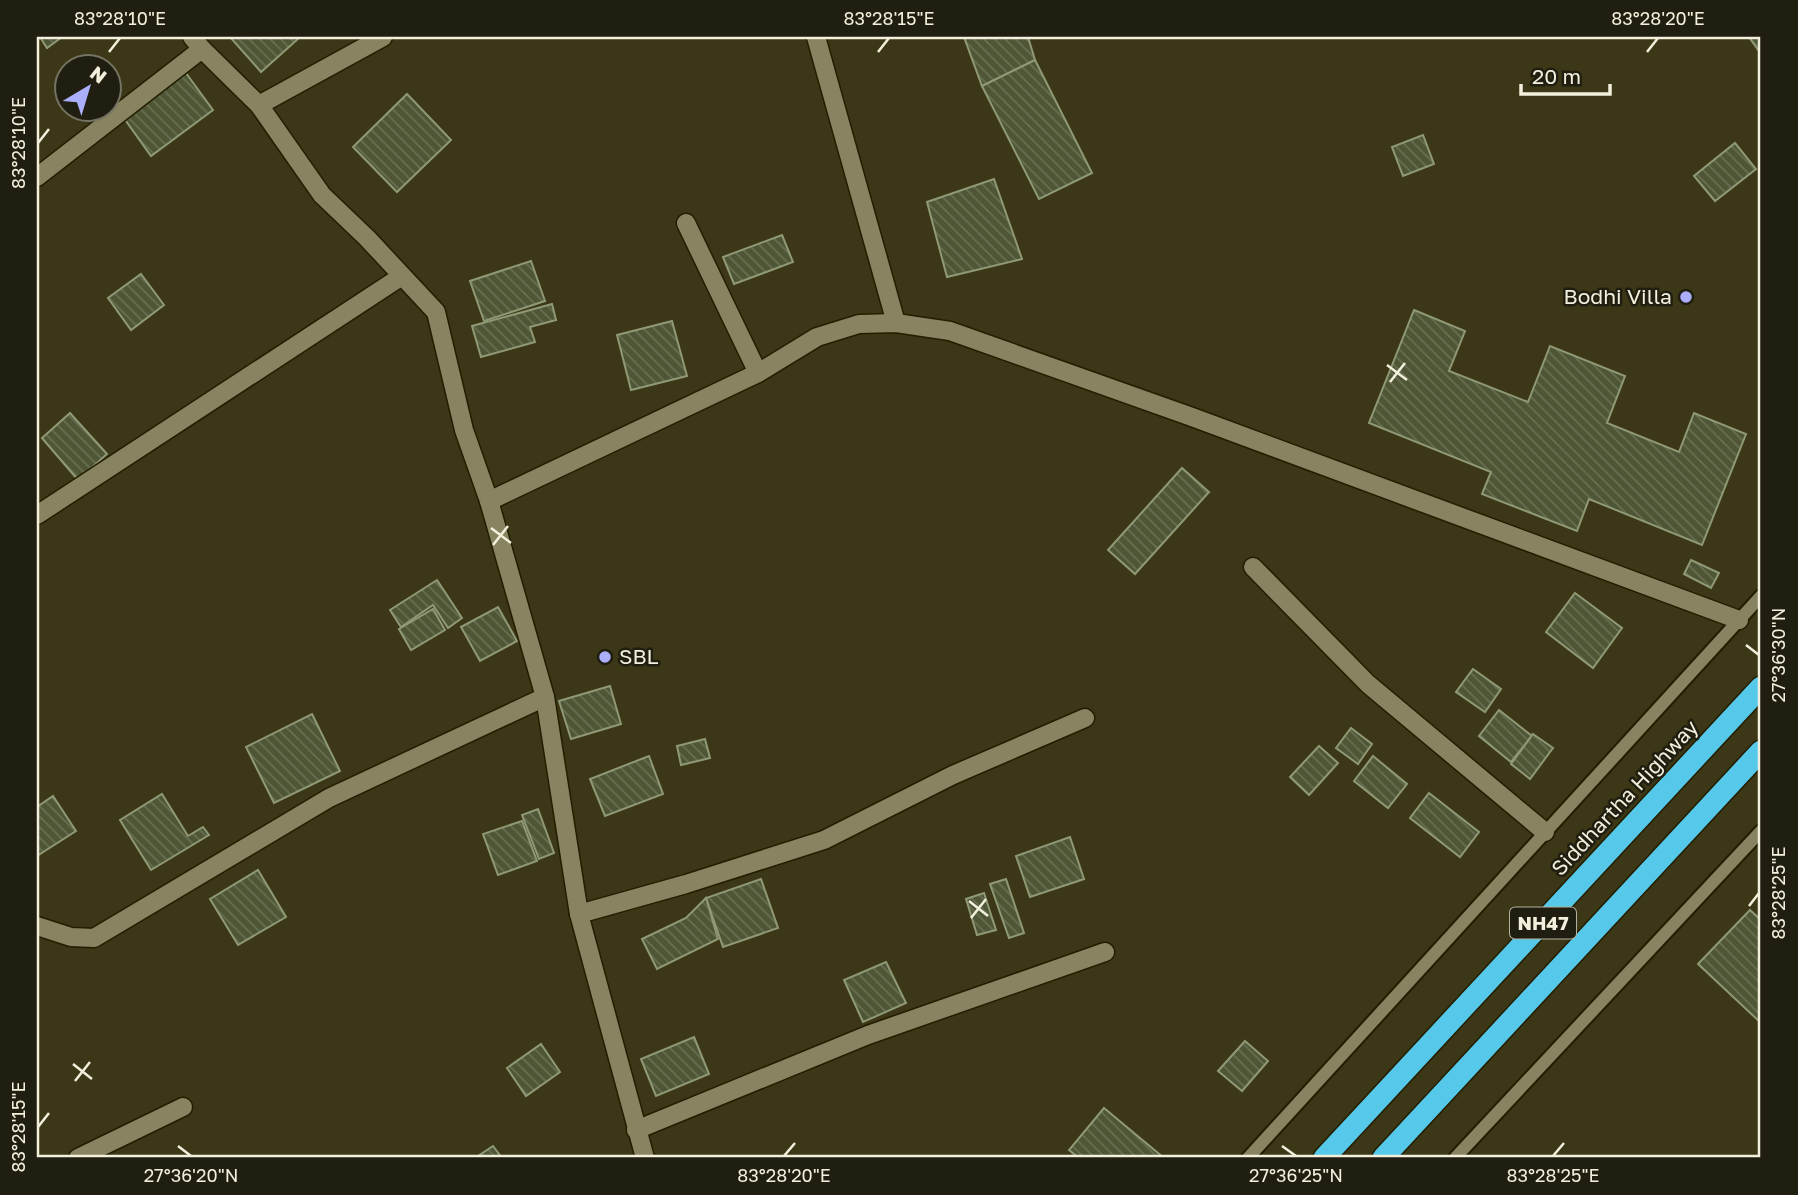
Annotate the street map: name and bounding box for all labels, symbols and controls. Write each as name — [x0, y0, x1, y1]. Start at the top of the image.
text: 83°28'10"E — [74, 7, 166, 29]
text: 83°28'15"E — [843, 7, 935, 29]
text: 83°28'20"E — [1611, 7, 1705, 29]
north arrow — [52, 52, 122, 122]
scale bar — [1521, 52, 1611, 96]
text: N — [86, 61, 112, 88]
text: 20 m — [1532, 63, 1581, 89]
text: 83°28'10"E — [7, 97, 29, 189]
place label: Bodhi Villa — [1564, 283, 1672, 309]
marker: Bodhi Villa — [1678, 289, 1694, 305]
text: 27°36'30"N — [1767, 608, 1789, 702]
place label: SBL — [619, 643, 659, 669]
marker: SBL — [597, 649, 613, 665]
street label: Siddhartha Highway — [1545, 714, 1703, 881]
text: 83°28'25"E — [1767, 847, 1789, 939]
road number: NH47 — [1510, 908, 1576, 939]
text: 83°28'15"E — [7, 1081, 29, 1173]
text: 27°36'20"N — [144, 1164, 238, 1186]
text: 83°28'20"E — [737, 1164, 831, 1186]
text: 27°36'25"N — [1249, 1164, 1343, 1186]
text: 83°28'25"E — [1507, 1164, 1599, 1186]

